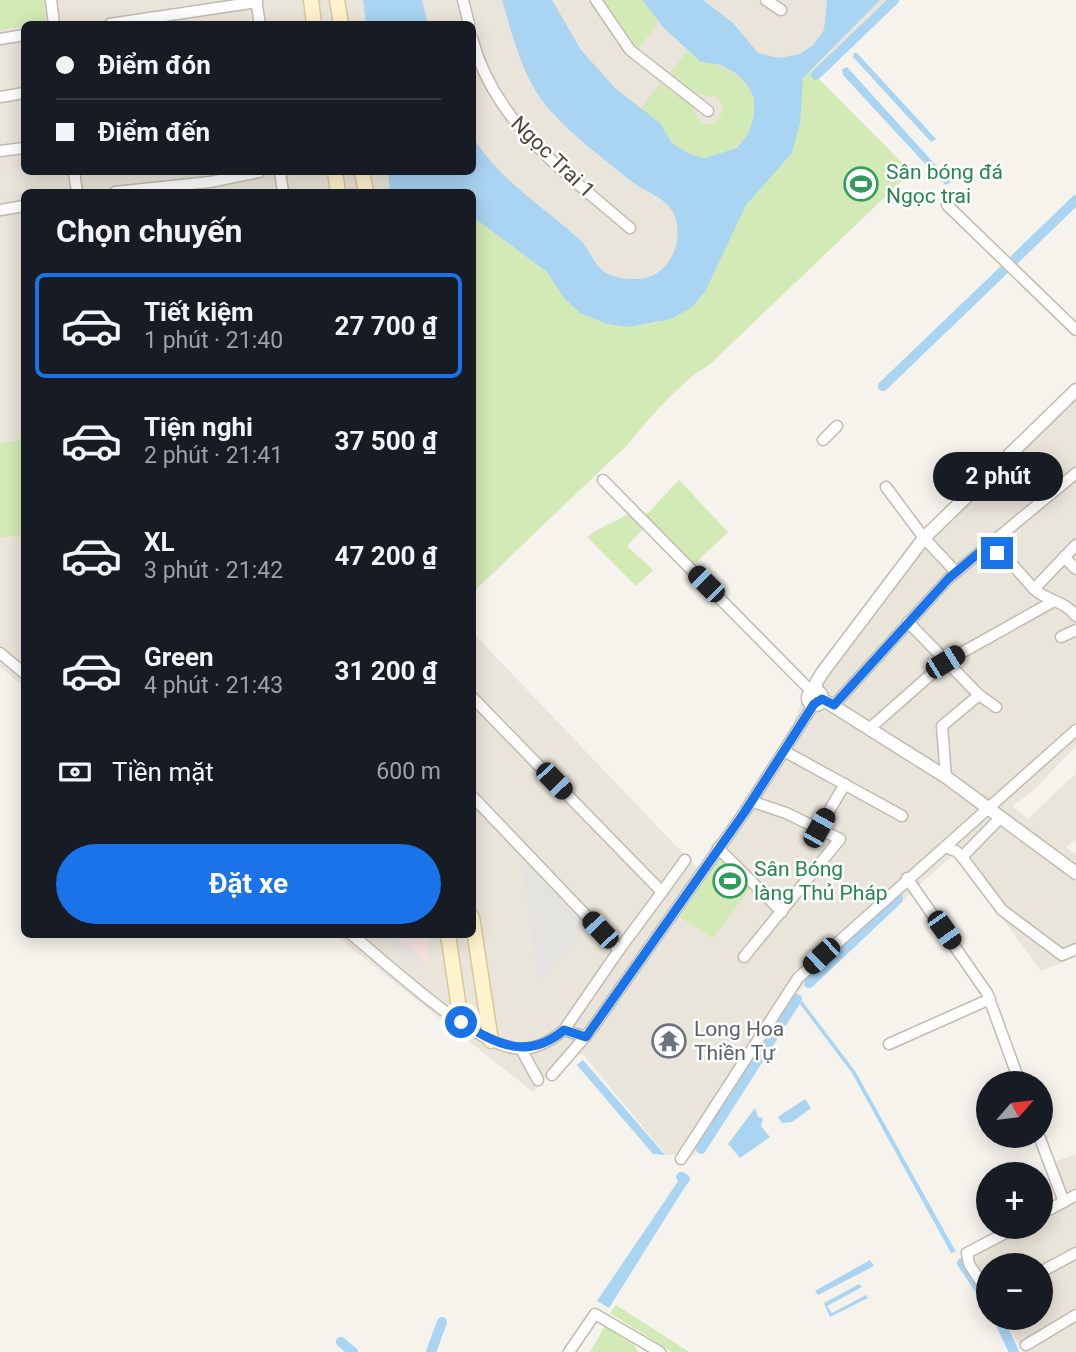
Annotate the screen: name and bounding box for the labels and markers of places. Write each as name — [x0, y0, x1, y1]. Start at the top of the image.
place label: Sân bóng đá Ngọc trai — [886, 160, 1003, 208]
sports icon: Sân bóng đá Ngọc trai — [842, 165, 880, 203]
place label: Sân Bóng làng Thủ Pháp — [754, 857, 888, 905]
sports icon: Sân Bóng làng Thủ Pháp — [711, 862, 749, 900]
place label: Long Hoa Thiền Tự — [694, 1017, 784, 1065]
temple icon: Long Hoa Thiền Tự — [650, 1022, 688, 1060]

